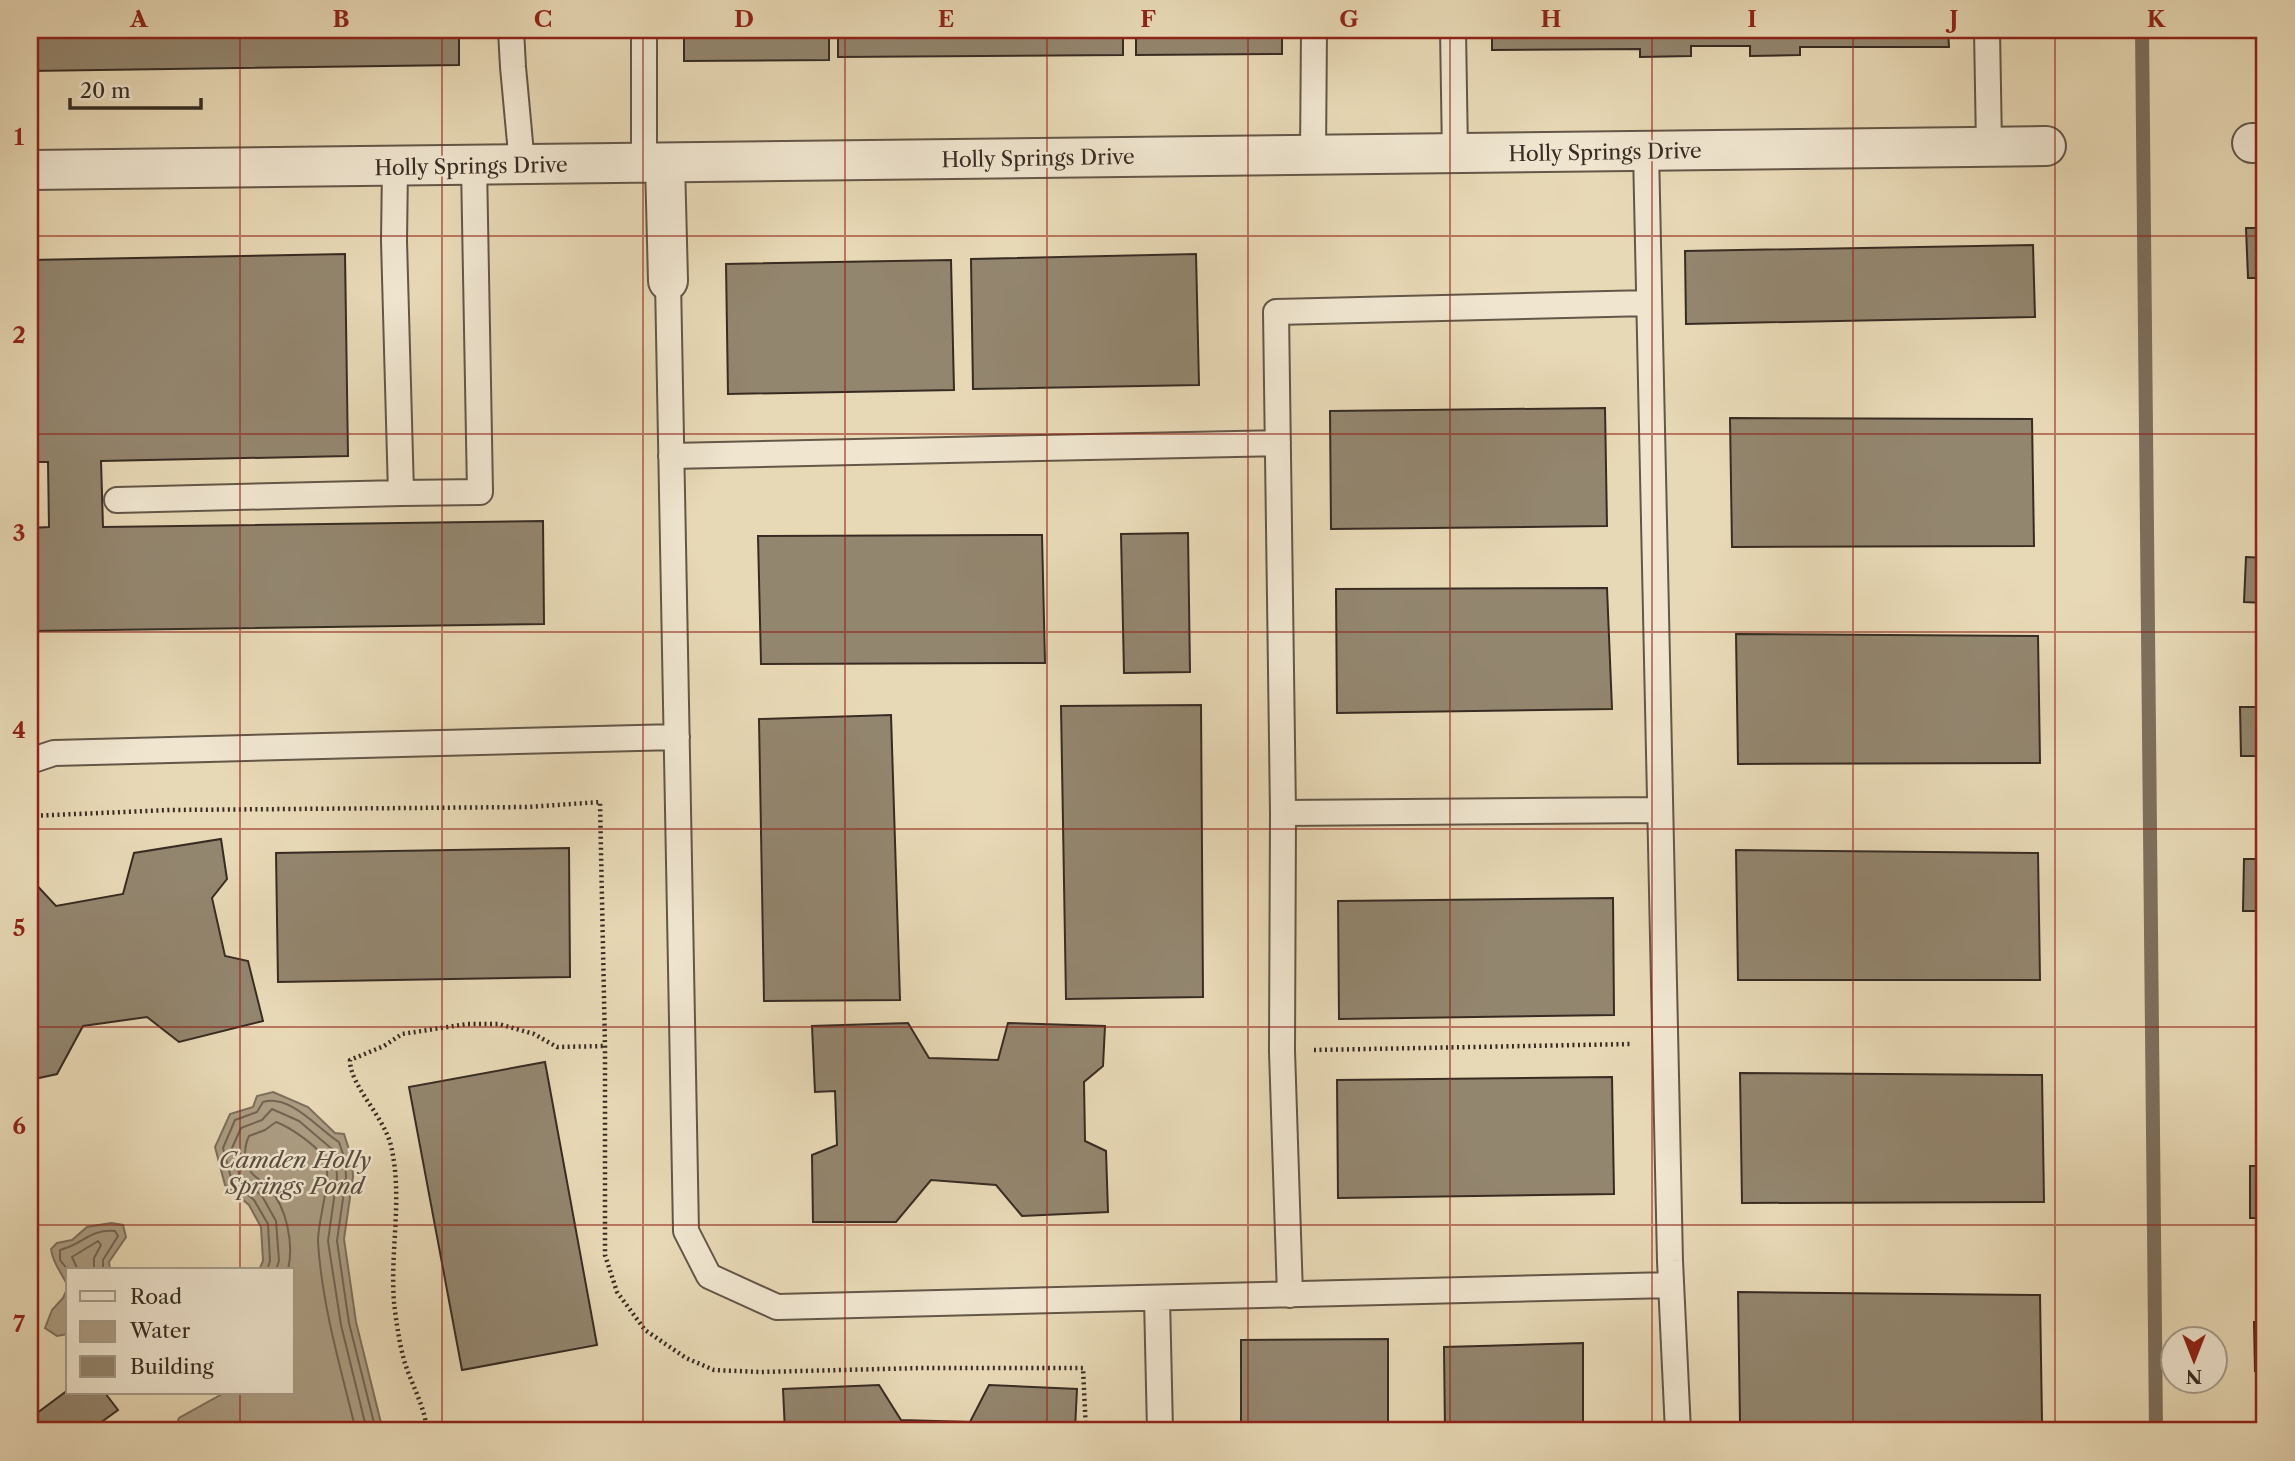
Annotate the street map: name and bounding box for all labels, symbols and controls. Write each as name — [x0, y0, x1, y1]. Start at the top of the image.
text: A — [129, 5, 149, 33]
text: B — [332, 5, 350, 33]
text: C — [534, 5, 552, 33]
text: D — [734, 5, 754, 33]
text: E — [938, 5, 954, 33]
text: F — [1140, 5, 1156, 33]
text: G — [1339, 5, 1359, 33]
text: H — [1541, 5, 1562, 33]
text: I — [1747, 5, 1757, 33]
text: J — [1945, 5, 1959, 33]
text: K — [2147, 5, 2166, 33]
scale bar — [70, 66, 201, 110]
text: 20 m — [80, 78, 131, 103]
text: 1 — [14, 123, 25, 151]
street label: Holly Springs Drive — [1508, 138, 1702, 166]
street label: Holly Springs Drive — [941, 144, 1135, 172]
street label: Holly Springs Drive — [374, 152, 568, 180]
text: 2 — [12, 321, 26, 349]
text: 3 — [13, 519, 26, 547]
text: 4 — [12, 716, 26, 744]
text: 5 — [13, 914, 25, 942]
text: 6 — [12, 1112, 26, 1140]
water label: Camden Holly Springs Pond — [219, 1146, 372, 1200]
legend — [66, 1268, 294, 1394]
text: Road — [130, 1284, 182, 1309]
text: 7 — [13, 1310, 25, 1338]
text: Water — [129, 1318, 190, 1343]
north arrow — [2158, 1324, 2228, 1394]
text: Building — [130, 1354, 215, 1379]
text: N — [2186, 1365, 2202, 1388]

